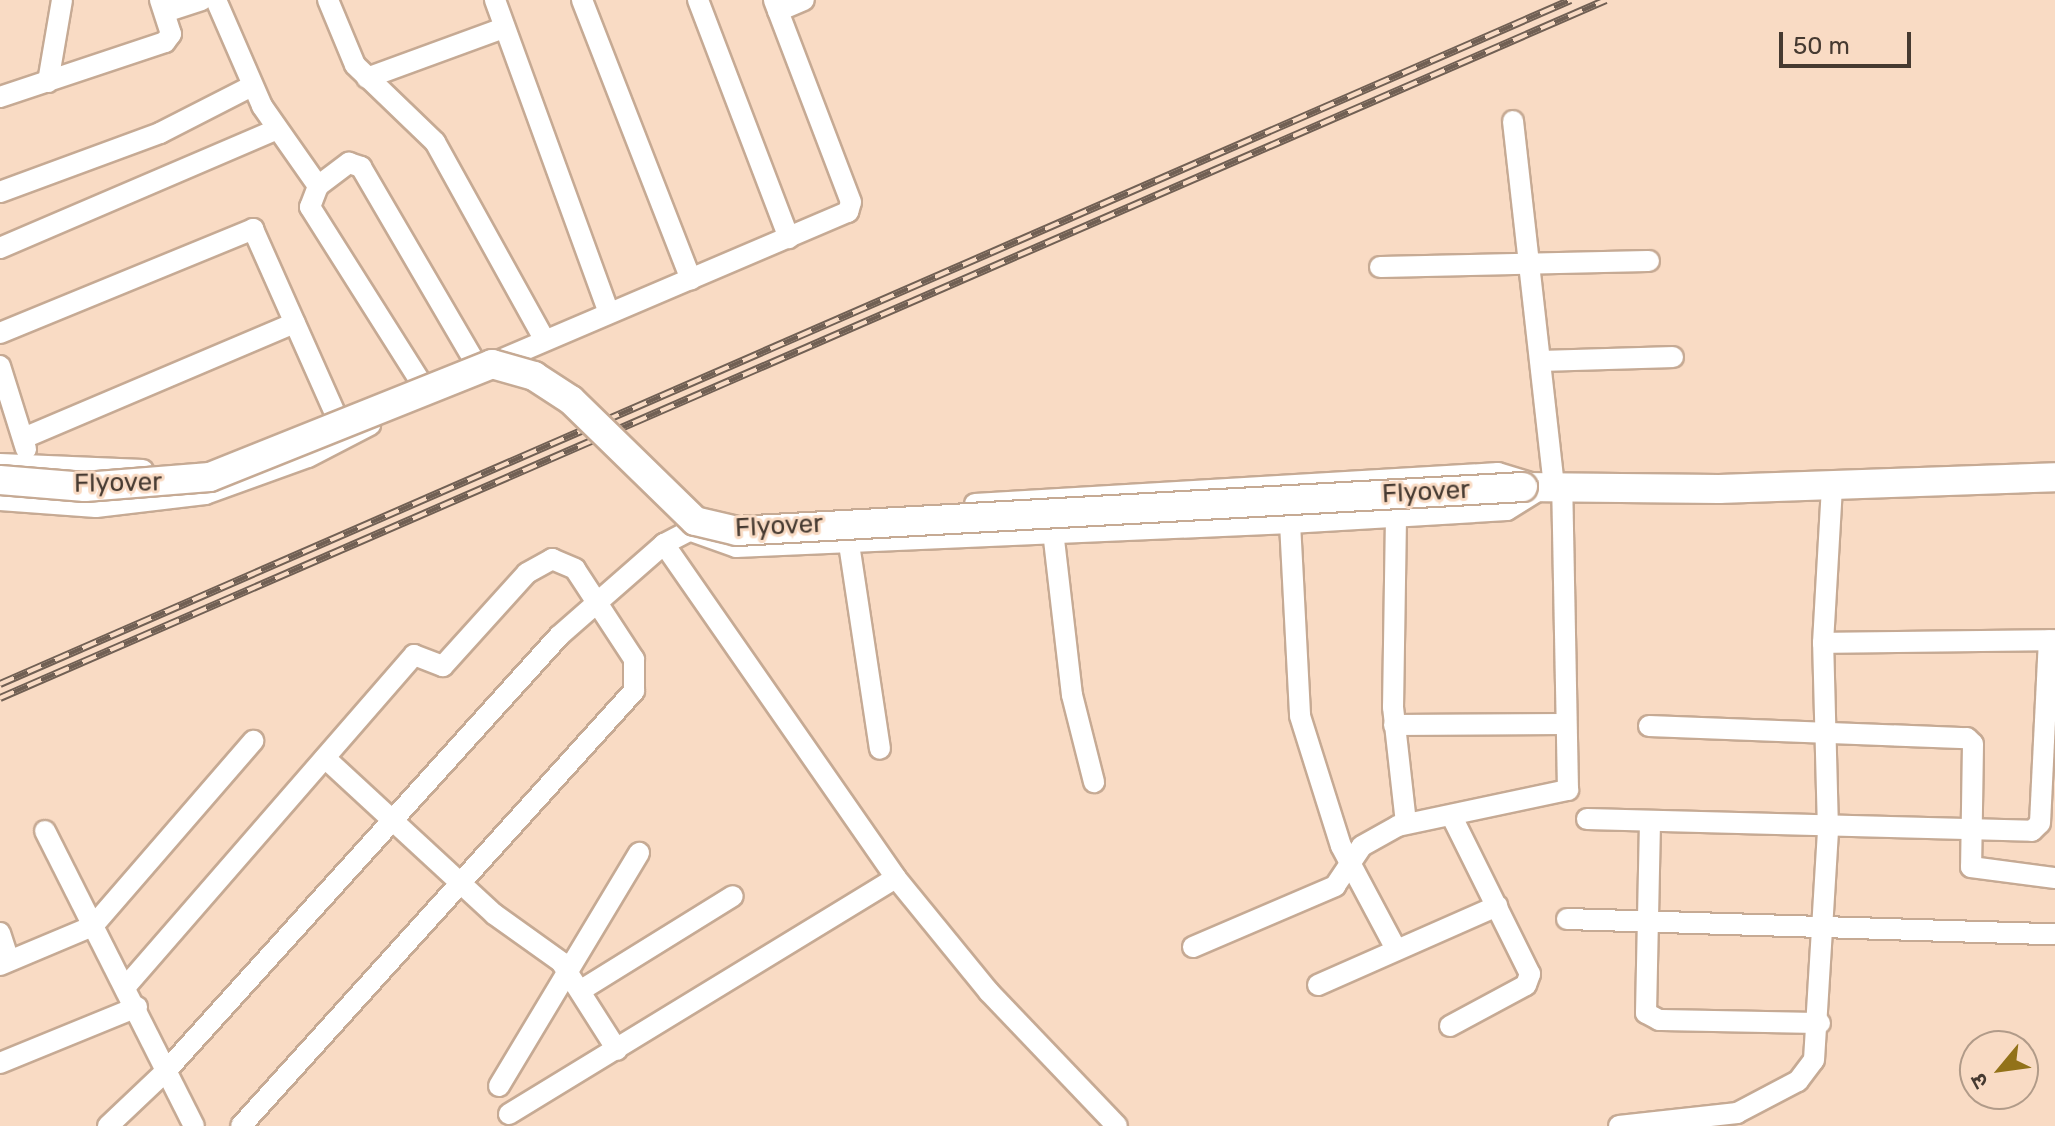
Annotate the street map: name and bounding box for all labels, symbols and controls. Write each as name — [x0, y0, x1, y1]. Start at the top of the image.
scale bar — [1783, 16, 1915, 66]
text: 50 m — [1793, 32, 1850, 60]
street label: Flyover — [74, 467, 162, 499]
street label: Flyover — [1381, 474, 1471, 510]
street label: Flyover — [734, 508, 824, 544]
north arrow — [1959, 1030, 2039, 1110]
text: उ — [1964, 1069, 1994, 1093]

